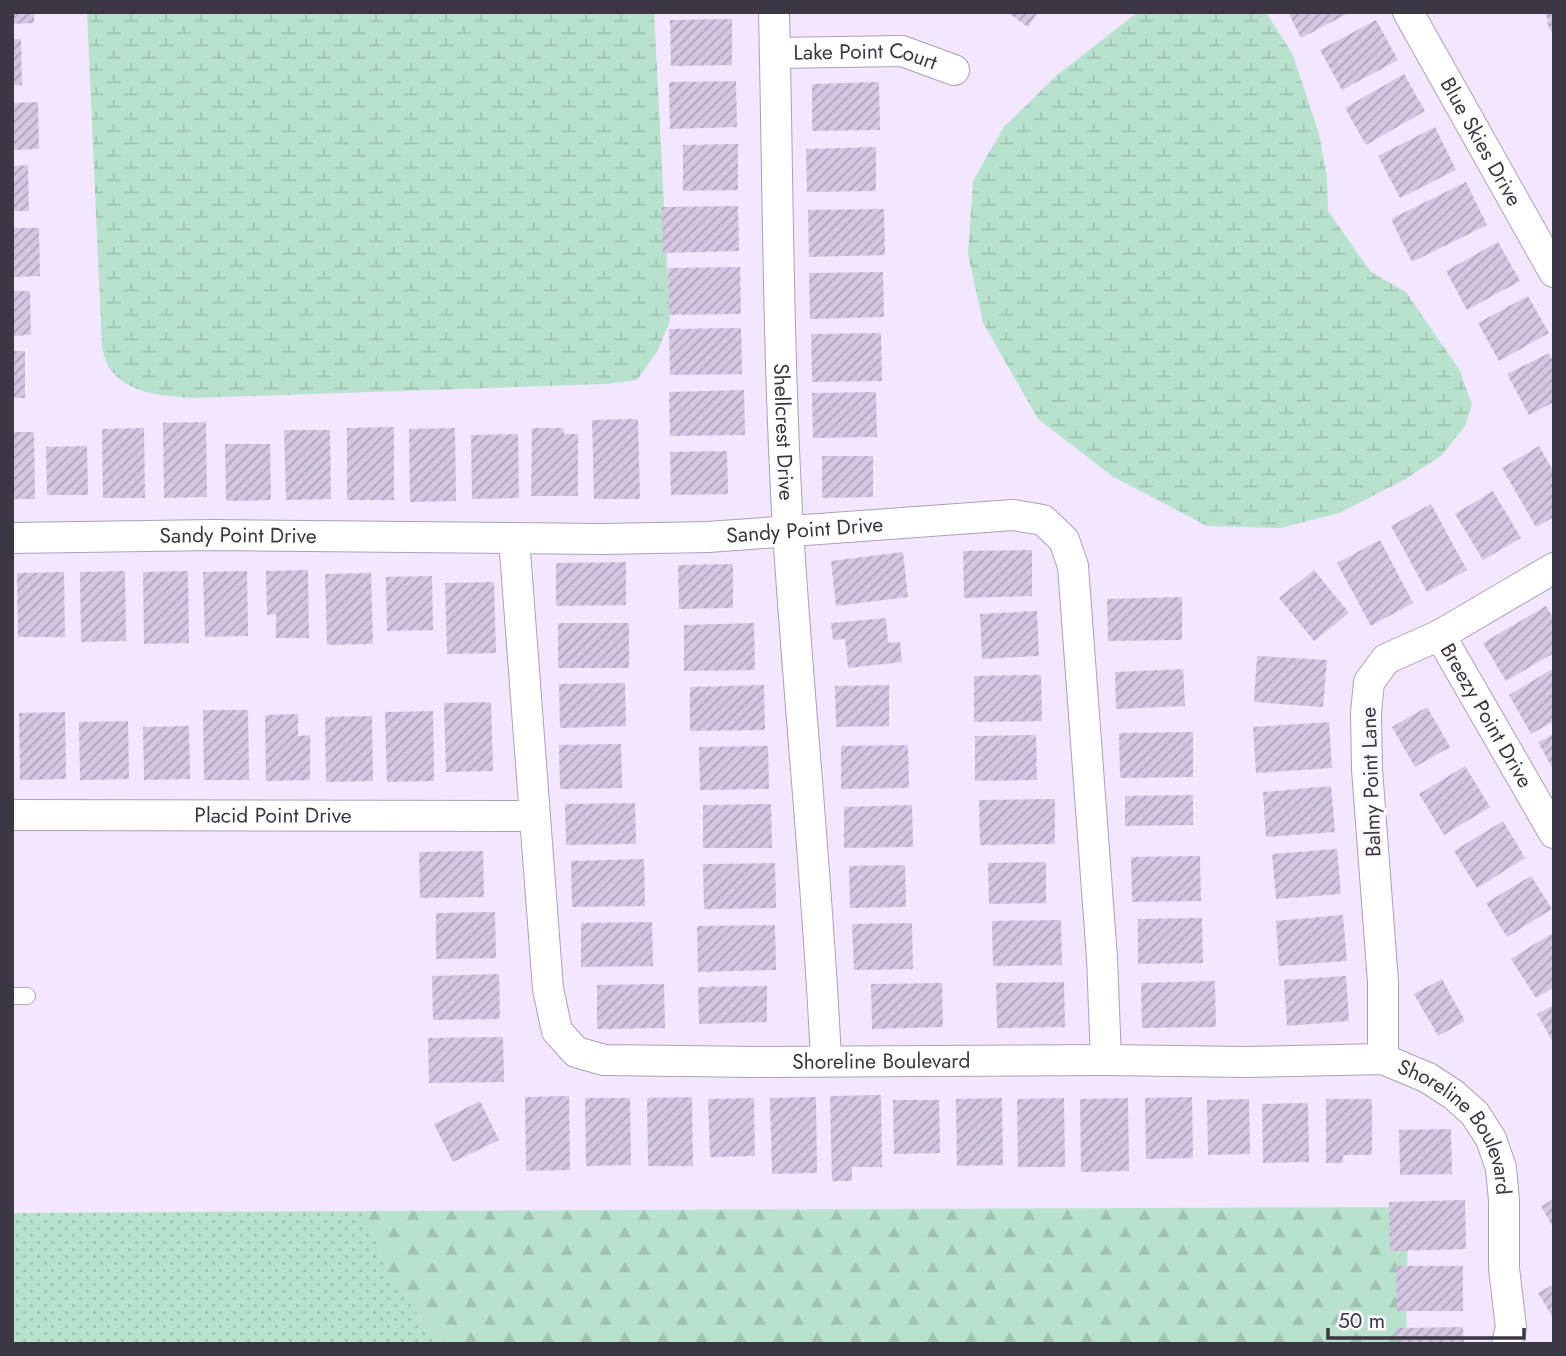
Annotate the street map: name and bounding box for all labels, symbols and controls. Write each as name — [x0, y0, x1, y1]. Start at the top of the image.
street label: Lake Point Court — [793, 36, 941, 78]
street label: Blue Skies Drive — [1433, 72, 1529, 212]
street label: Shellcrest Drive — [766, 363, 801, 501]
street label: Sandy Point Drive — [725, 509, 884, 551]
street label: Sandy Point Drive — [159, 520, 317, 551]
street label: Breezy Point Drive — [1433, 638, 1540, 794]
street label: Balmy Point Lane — [1353, 706, 1389, 857]
street label: Placid Point Drive — [194, 800, 352, 831]
street label: Shoreline Boulevard — [792, 1046, 971, 1077]
street label: Shoreline Boulevard — [1393, 1052, 1518, 1196]
scale bar — [1328, 1296, 1524, 1340]
text: 50 m — [1338, 1306, 1385, 1336]

